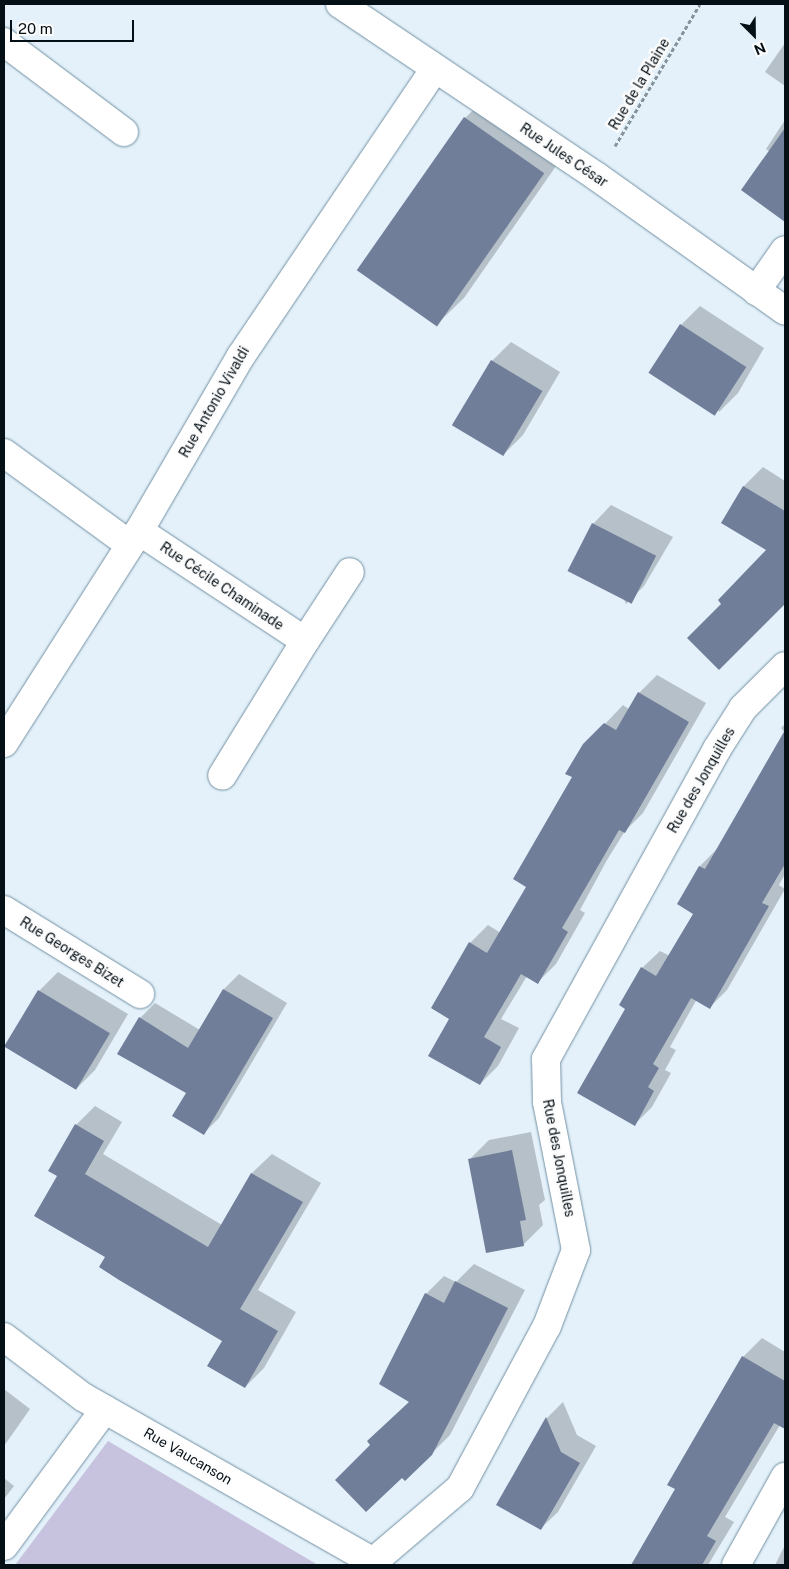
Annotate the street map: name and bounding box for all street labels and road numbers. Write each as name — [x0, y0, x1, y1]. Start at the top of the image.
street label: Rue de la Plaine — [605, 35, 673, 133]
street label: Rue Jules César — [517, 119, 611, 191]
street label: Rue Antonio Vivaldi — [175, 343, 253, 461]
street label: Rue Cécile Chaminade — [157, 538, 287, 634]
street label: Rue des Jonquilles — [664, 724, 738, 836]
street label: Rue Georges Bizet — [17, 913, 127, 991]
street label: Rue des Jonquilles — [539, 1098, 579, 1218]
street label: Rue Vaucanson — [141, 1424, 235, 1488]

